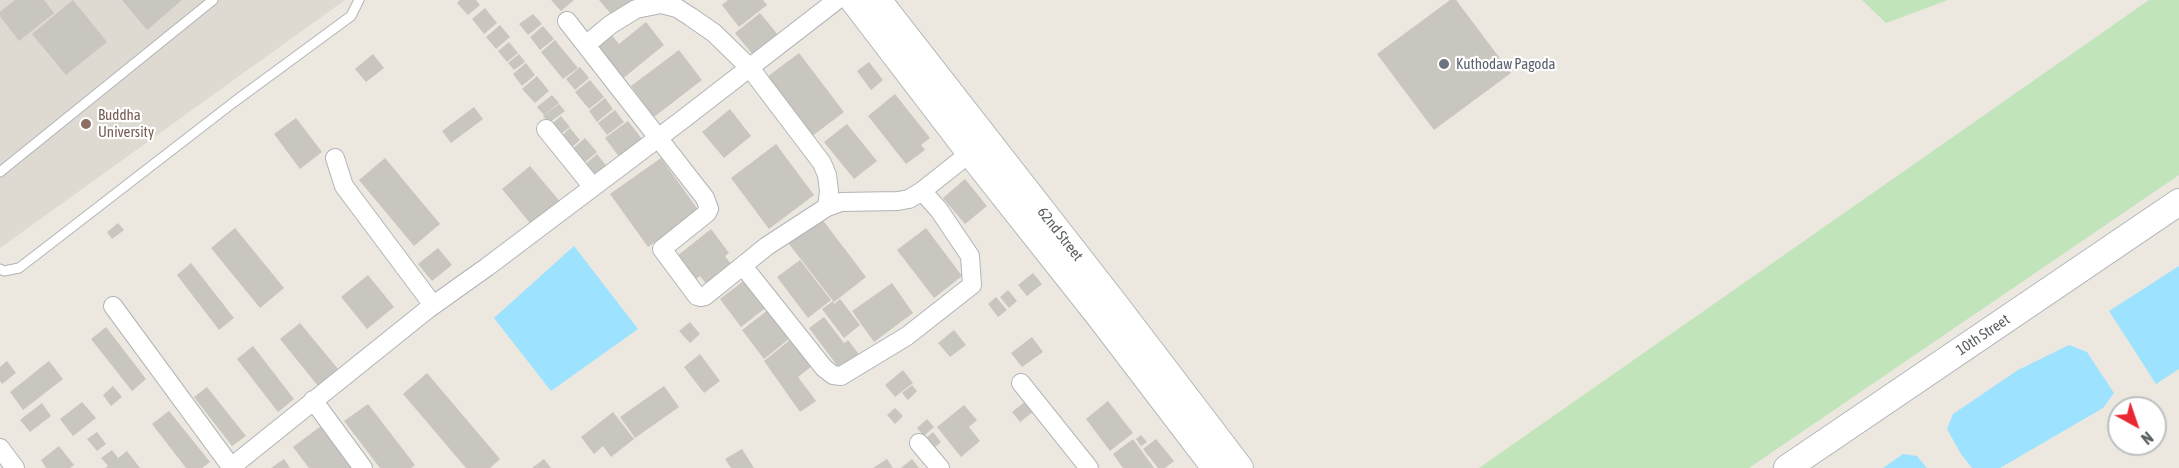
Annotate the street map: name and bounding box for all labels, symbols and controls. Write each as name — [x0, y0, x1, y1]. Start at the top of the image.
place label: Kuthodaw Pagoda — [1456, 55, 1555, 73]
marker: Kuthodaw Pagoda — [1437, 57, 1451, 71]
place label: Buddha University — [98, 106, 154, 141]
marker: Buddha University — [79, 117, 93, 131]
street label: 62nd Street — [1033, 203, 1087, 265]
street label: 10th Street — [1953, 311, 2013, 359]
north arrow — [2107, 396, 2167, 456]
text: N — [2138, 428, 2157, 448]

